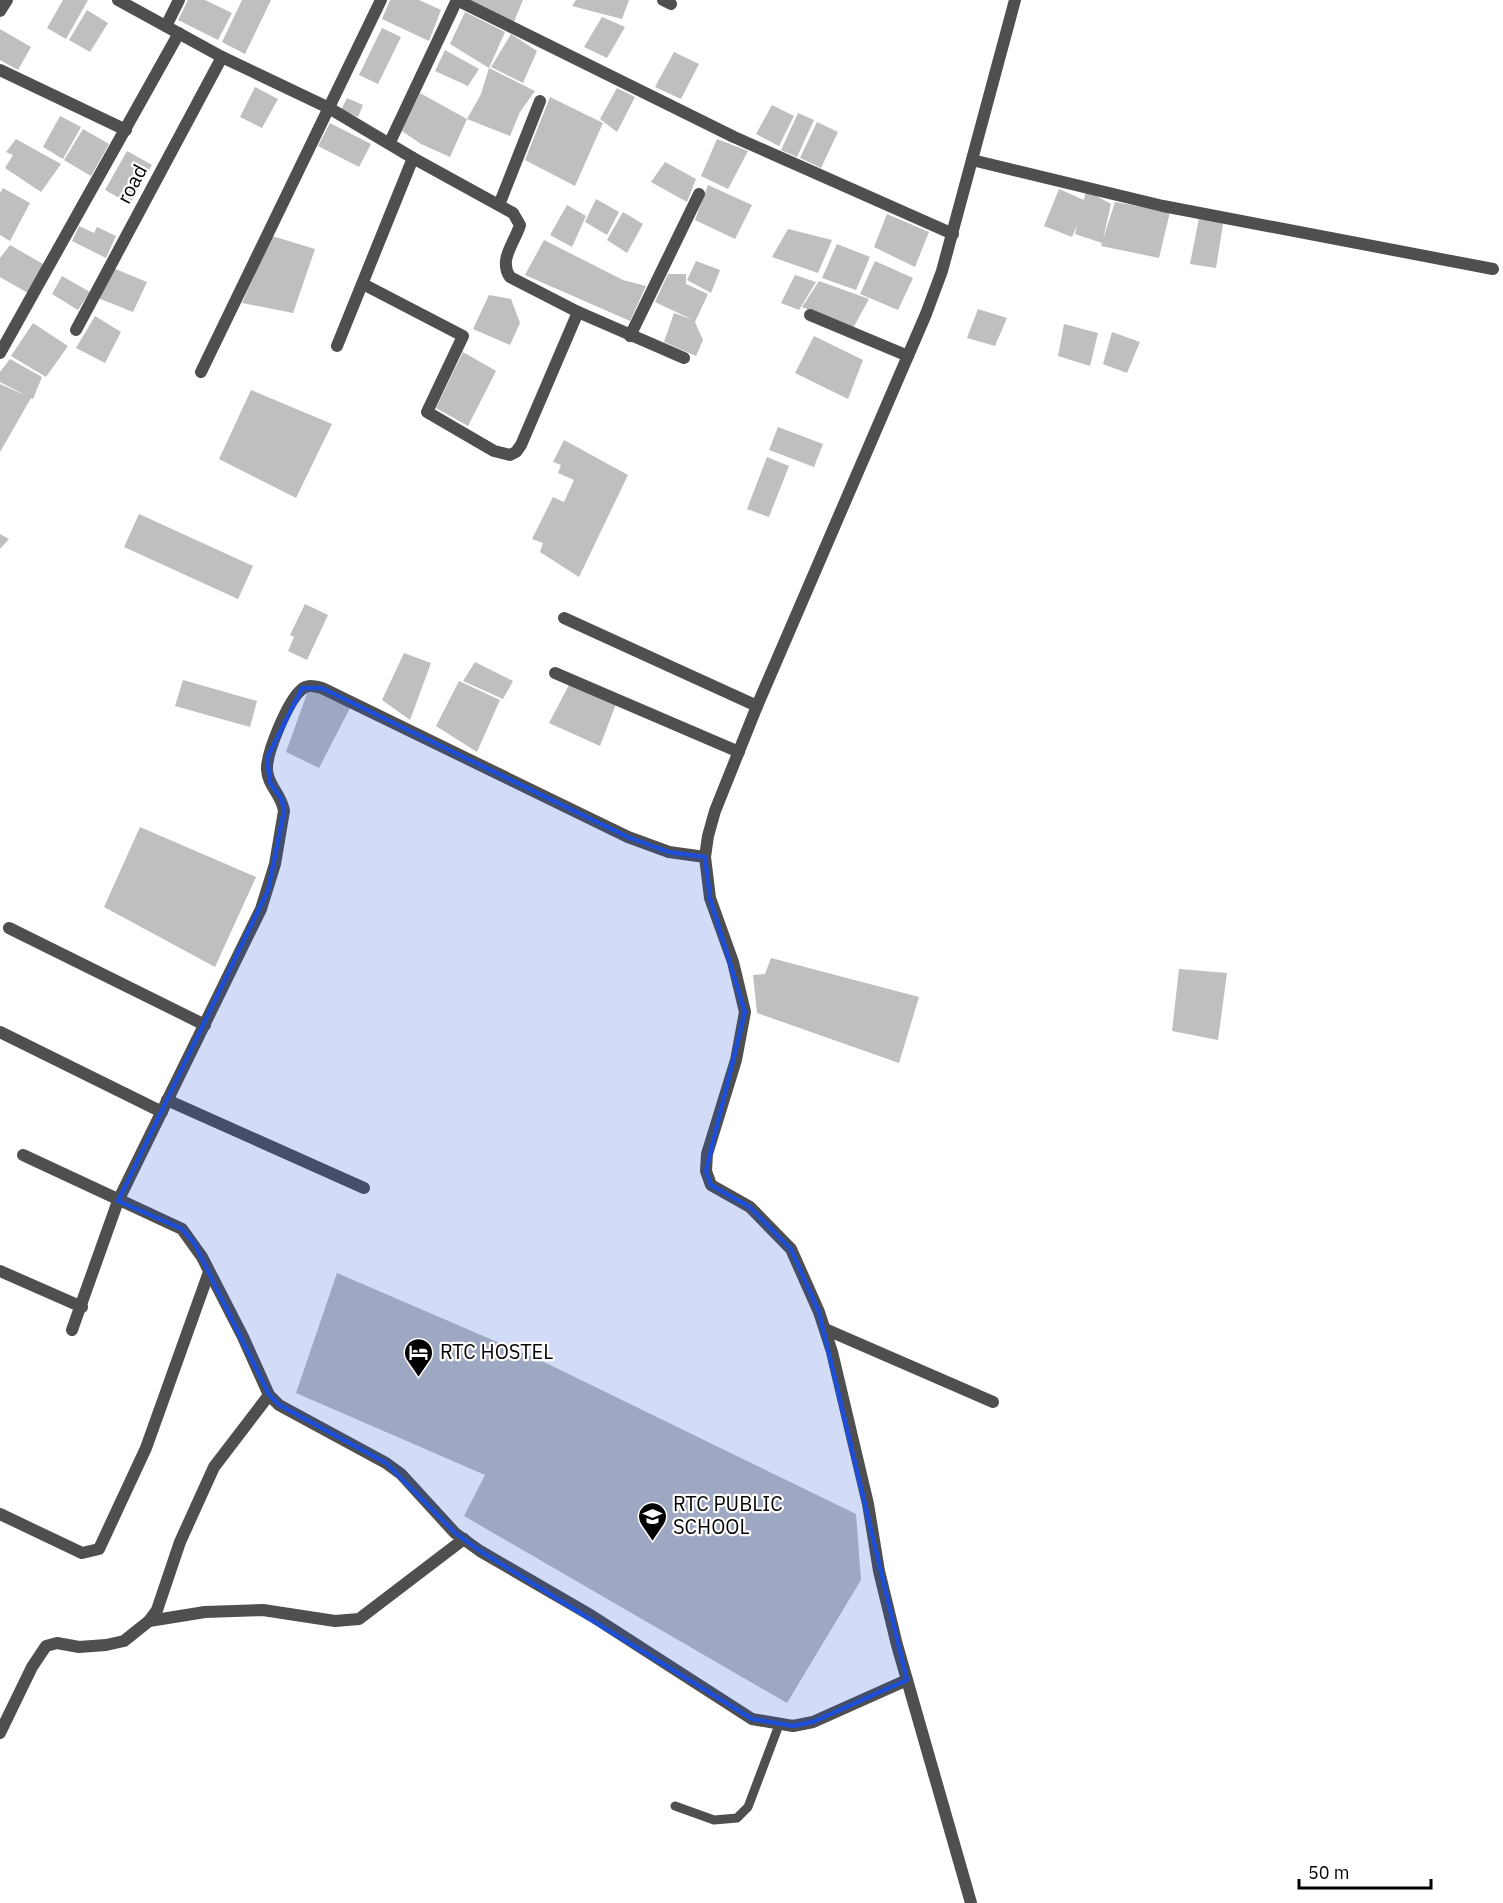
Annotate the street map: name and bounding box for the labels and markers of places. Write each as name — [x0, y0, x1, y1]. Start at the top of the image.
hotel icon: RTC HOSTEL — [403, 1336, 435, 1378]
place label: RTC HOSTEL — [440, 1338, 553, 1365]
place label: RTC PUBLIC SCHOOL — [673, 1490, 783, 1540]
school or university icon: RTC PUBLIC SCHOOL — [636, 1500, 668, 1542]

